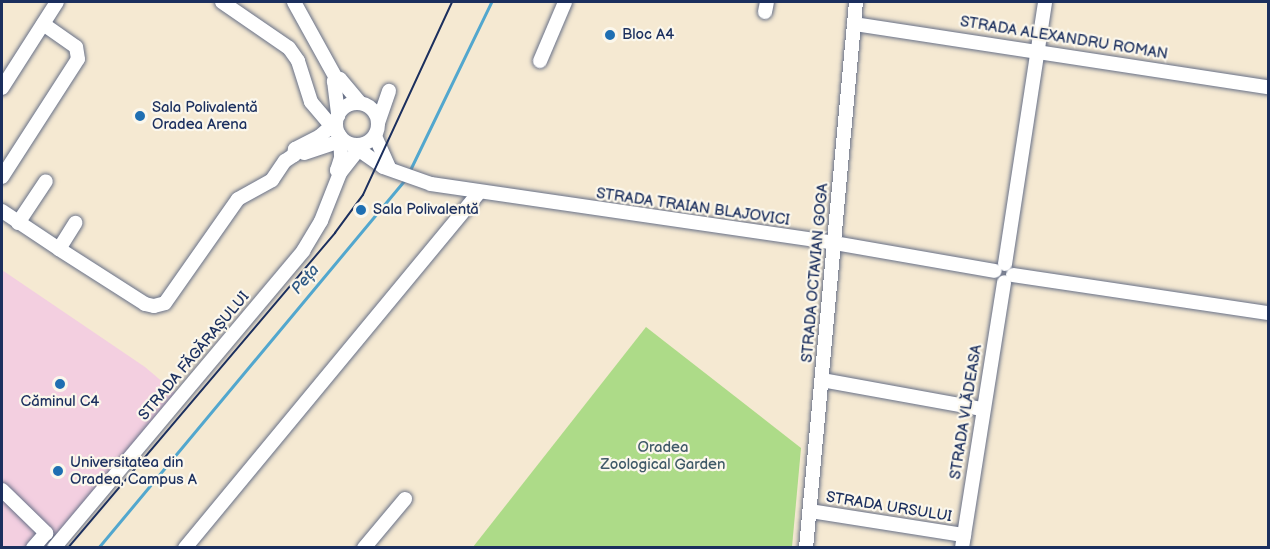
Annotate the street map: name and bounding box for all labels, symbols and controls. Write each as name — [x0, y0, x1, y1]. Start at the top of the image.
street label: STRADA ALEXANDRU ROMAN — [959, 13, 1169, 63]
place label: Bloc A4 — [622, 26, 674, 44]
marker: Bloc A4 — [603, 28, 617, 42]
place label: Sala Polivalentă Oradea Arena — [152, 98, 258, 133]
marker: Sala Polivalentă Oradea Arena — [133, 109, 147, 123]
street label: STRADA OCTAVIAN GOGA — [798, 183, 832, 363]
street label: STRADA TRAIAN BLAJOVICI — [595, 184, 791, 230]
place label: Sala Polivalentă — [373, 201, 479, 219]
marker: Sala Polivalentă — [354, 203, 368, 217]
water label: Peța — [288, 261, 324, 299]
street label: STRADA FĂGĂRAȘULUI — [135, 288, 253, 424]
street label: STRADA VLĂDEASA — [946, 343, 986, 481]
marker: Căminul C4 — [53, 377, 67, 391]
place label: Căminul C4 — [20, 393, 100, 411]
park label: Oradea Zoological Garden — [601, 438, 725, 473]
place label: Universitatea din Oradea, Campus A — [70, 453, 197, 488]
marker: Universitatea din Oradea, Campus A — [51, 464, 65, 478]
street label: STRADA URSULUI — [825, 488, 953, 526]

